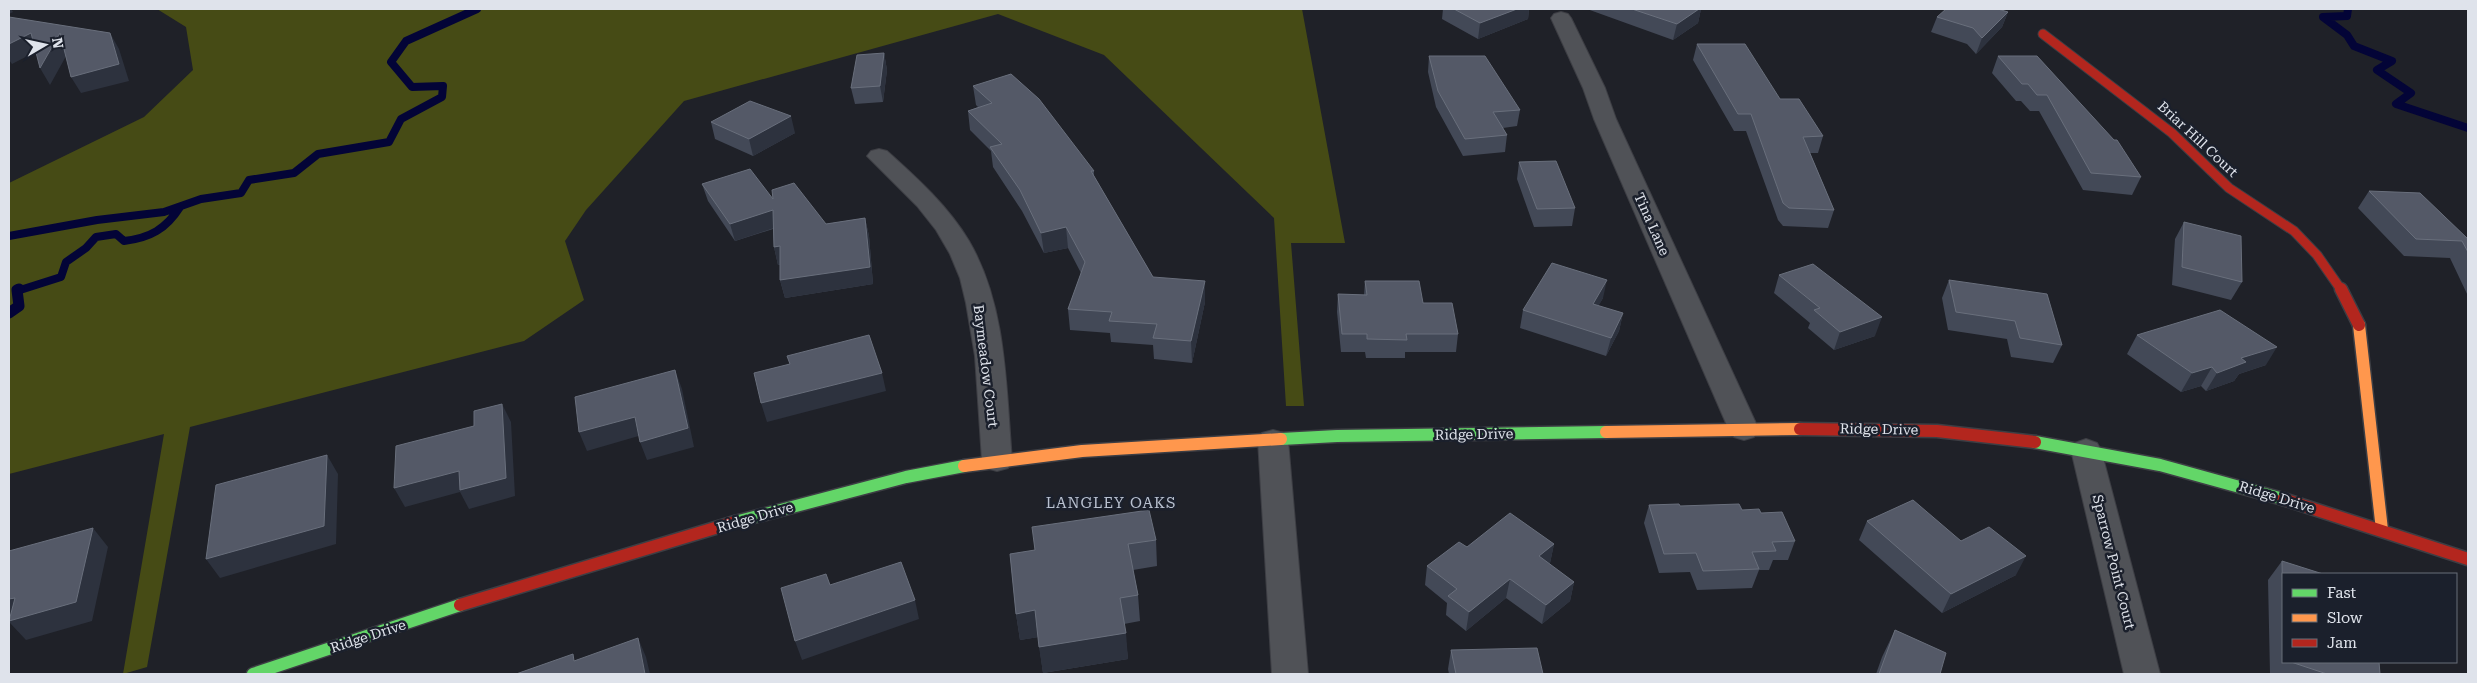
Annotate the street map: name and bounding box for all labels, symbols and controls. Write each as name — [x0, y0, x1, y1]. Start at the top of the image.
north arrow — [20, 20, 70, 70]
text: N — [49, 36, 67, 50]
street label: Briar Hill Court — [2155, 98, 2241, 180]
street label: Tina Lane — [1631, 190, 1673, 258]
street label: Baymeadow Court — [971, 304, 1001, 428]
street label: Ridge Drive — [1840, 420, 1919, 438]
street label: Ridge Drive — [1435, 425, 1514, 443]
street label: Ridge Drive — [2237, 478, 2317, 516]
street label: Sparrow Point Court — [2090, 493, 2138, 631]
district label: LANGLEY OAKS — [1046, 494, 1176, 512]
street label: Ridge Drive — [715, 498, 795, 536]
legend — [2282, 573, 2457, 663]
text: Fast — [2327, 584, 2357, 602]
text: Slow — [2327, 609, 2363, 627]
street label: Ridge Drive — [328, 616, 408, 656]
text: Jam — [2327, 634, 2357, 652]

